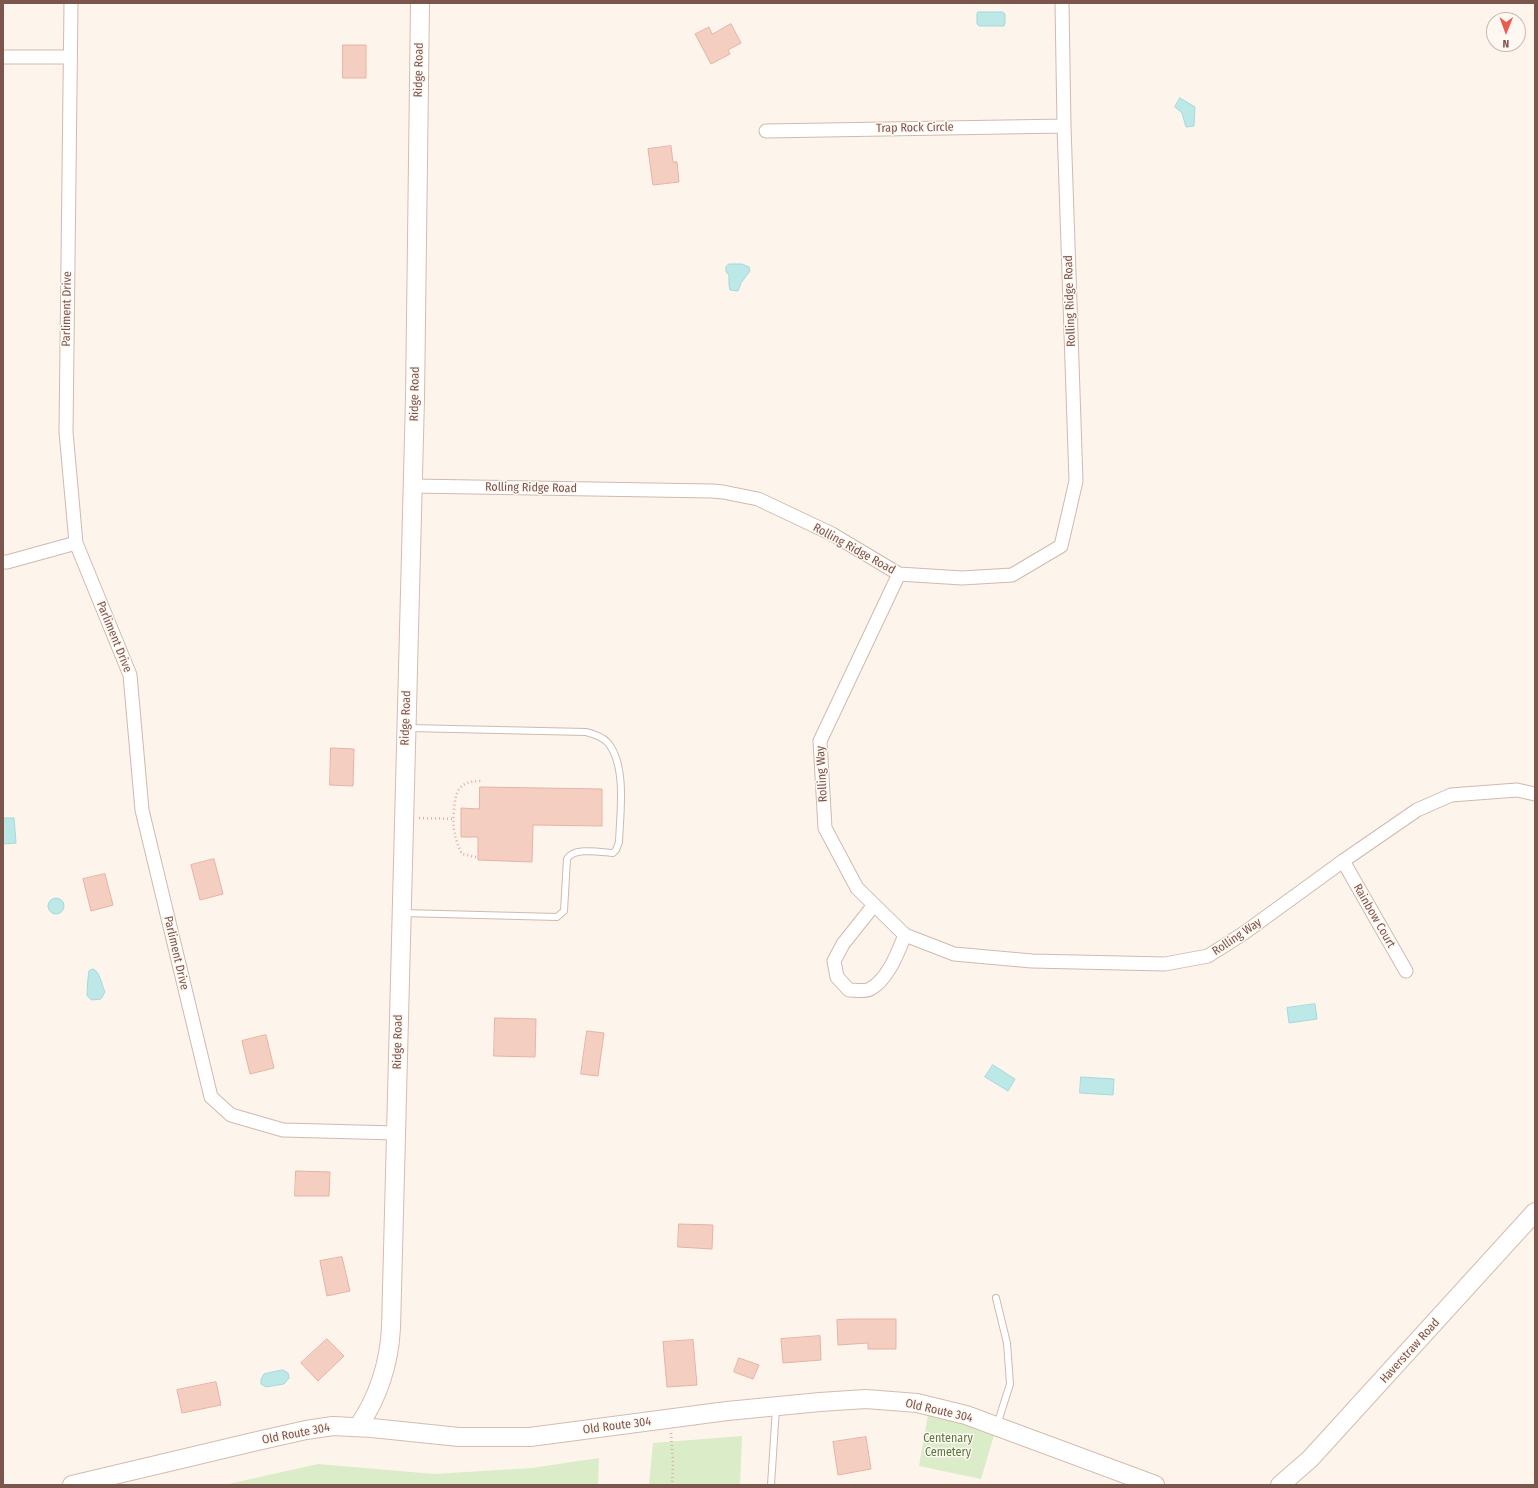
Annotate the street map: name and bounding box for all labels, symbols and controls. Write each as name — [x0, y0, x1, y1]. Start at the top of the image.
north arrow — [1486, 12, 1526, 52]
text: N — [1502, 37, 1509, 50]
street label: Ridge Road — [411, 42, 427, 98]
street label: Trap Rock Circle — [876, 120, 954, 136]
street label: Rolling Ridge Road — [1061, 255, 1079, 347]
street label: Parliment Drive — [59, 271, 75, 347]
street label: Ridge Road — [407, 366, 423, 422]
street label: Rolling Ridge Road — [485, 480, 577, 496]
street label: Rolling Ridge Road — [810, 520, 898, 578]
street label: Parliment Drive — [93, 599, 135, 675]
street label: Ridge Road — [398, 690, 414, 746]
street label: Rolling Way — [813, 745, 831, 803]
street label: Rainbow Court — [1350, 881, 1398, 951]
street label: Parliment Drive — [160, 915, 192, 991]
street label: Rolling Way — [1210, 915, 1264, 959]
street label: Ridge Road — [390, 1014, 406, 1070]
street label: Haverstraw Road — [1377, 1316, 1443, 1386]
street label: Old Route 304 — [904, 1396, 974, 1426]
street label: Old Route 304 — [582, 1415, 652, 1437]
street label: Old Route 304 — [261, 1420, 331, 1448]
park label: Centenary Cemetery — [923, 1432, 973, 1460]

